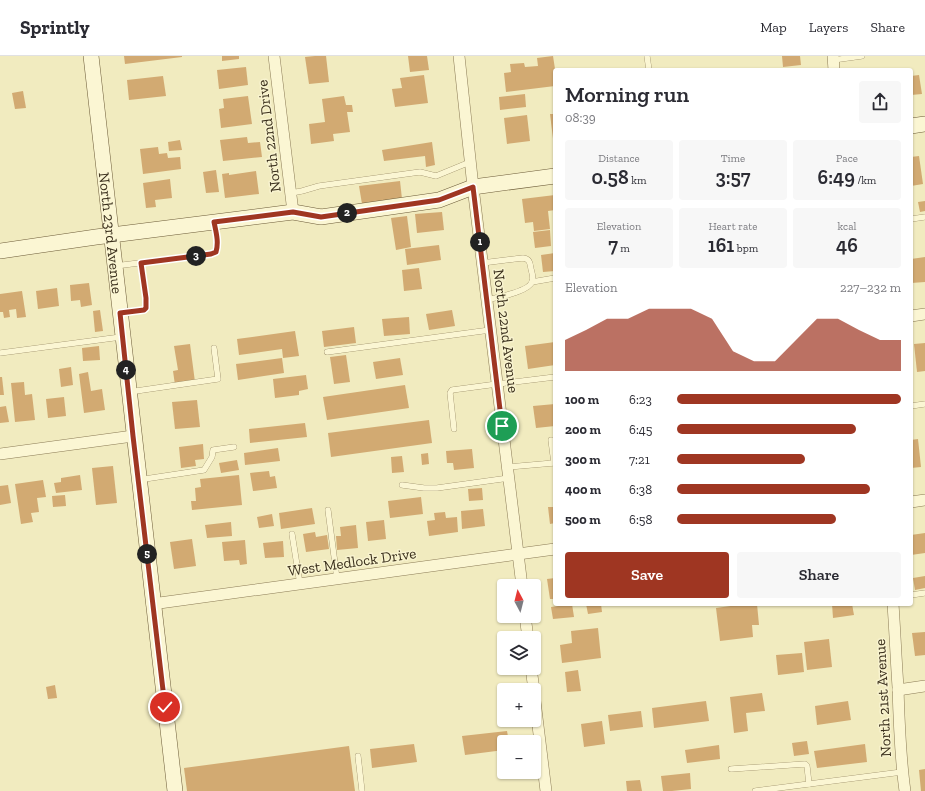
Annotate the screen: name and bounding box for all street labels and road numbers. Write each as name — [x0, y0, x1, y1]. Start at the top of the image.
street label: North 22nd Drive — [253, 79, 285, 193]
street label: North 23rd Avenue — [95, 171, 126, 295]
street label: North 22nd Avenue — [489, 268, 523, 394]
street label: West Medlock Drive — [287, 544, 417, 580]
street label: North 21st Avenue — [871, 639, 895, 757]

